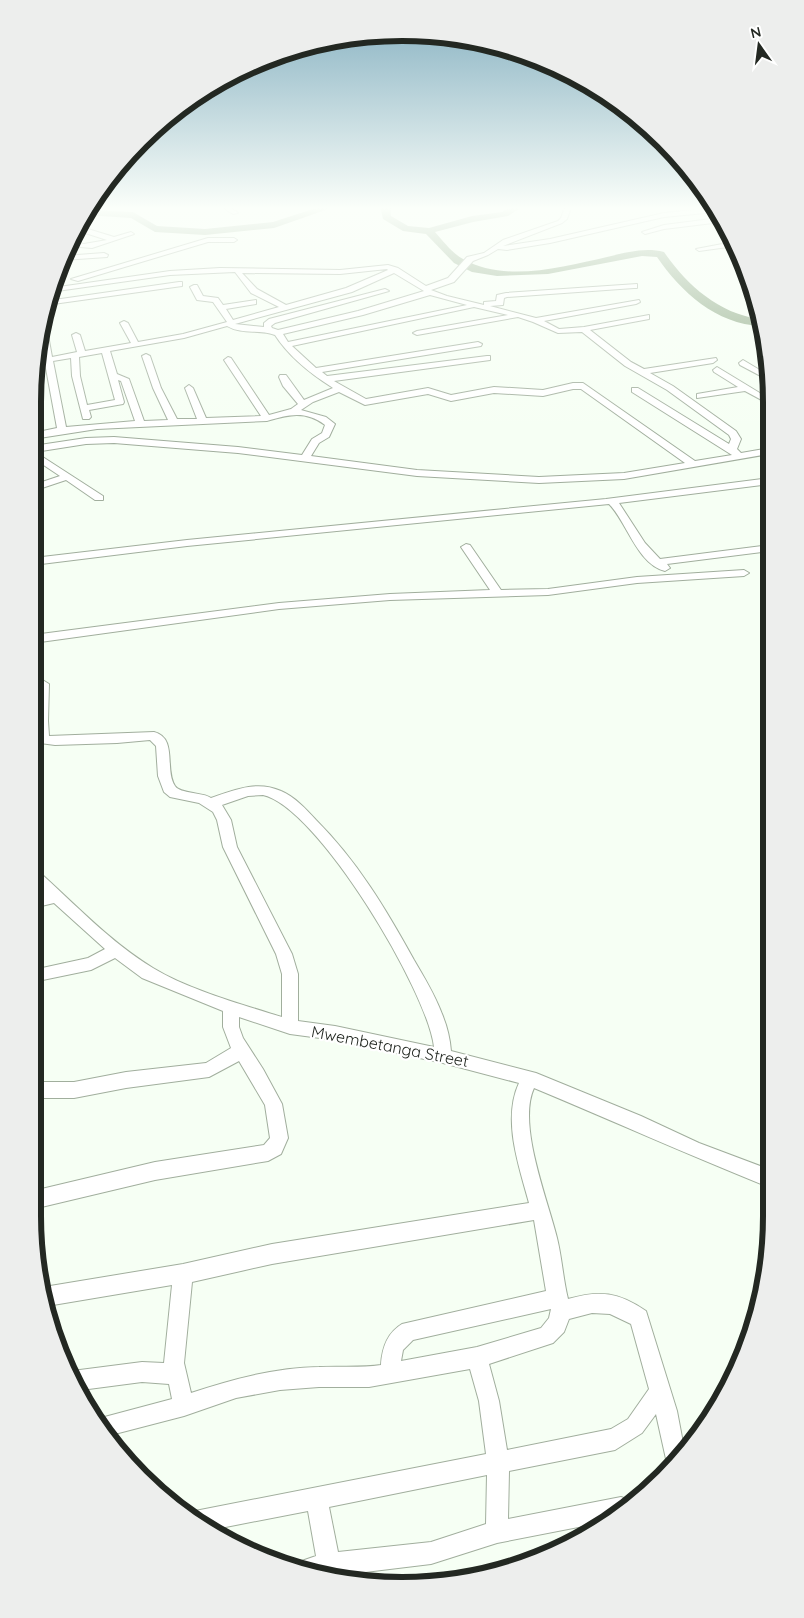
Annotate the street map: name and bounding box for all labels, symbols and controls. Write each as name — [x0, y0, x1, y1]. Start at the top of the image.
north arrow — [734, 20, 784, 70]
text: N — [749, 22, 763, 42]
street label: Mwembetanga Street — [310, 1021, 470, 1071]

